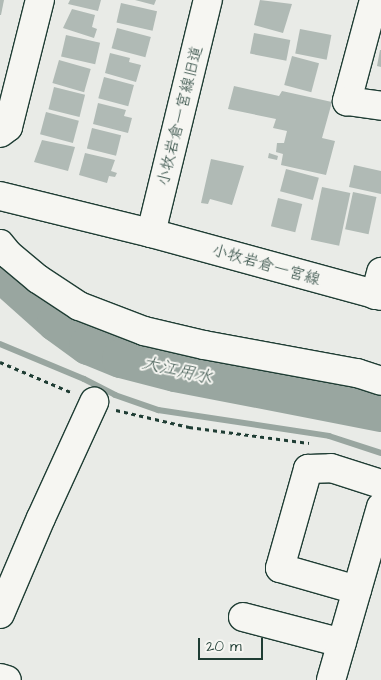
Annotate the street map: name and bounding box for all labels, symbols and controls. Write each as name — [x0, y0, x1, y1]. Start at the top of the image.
street label: 小牧岩倉一宮線旧道 — [153, 44, 207, 188]
street label: 小牧岩倉一宮線 — [210, 240, 322, 290]
water label: 大江用水 — [139, 352, 215, 390]
scale bar — [201, 628, 266, 660]
text: 20 m — [206, 636, 242, 657]

